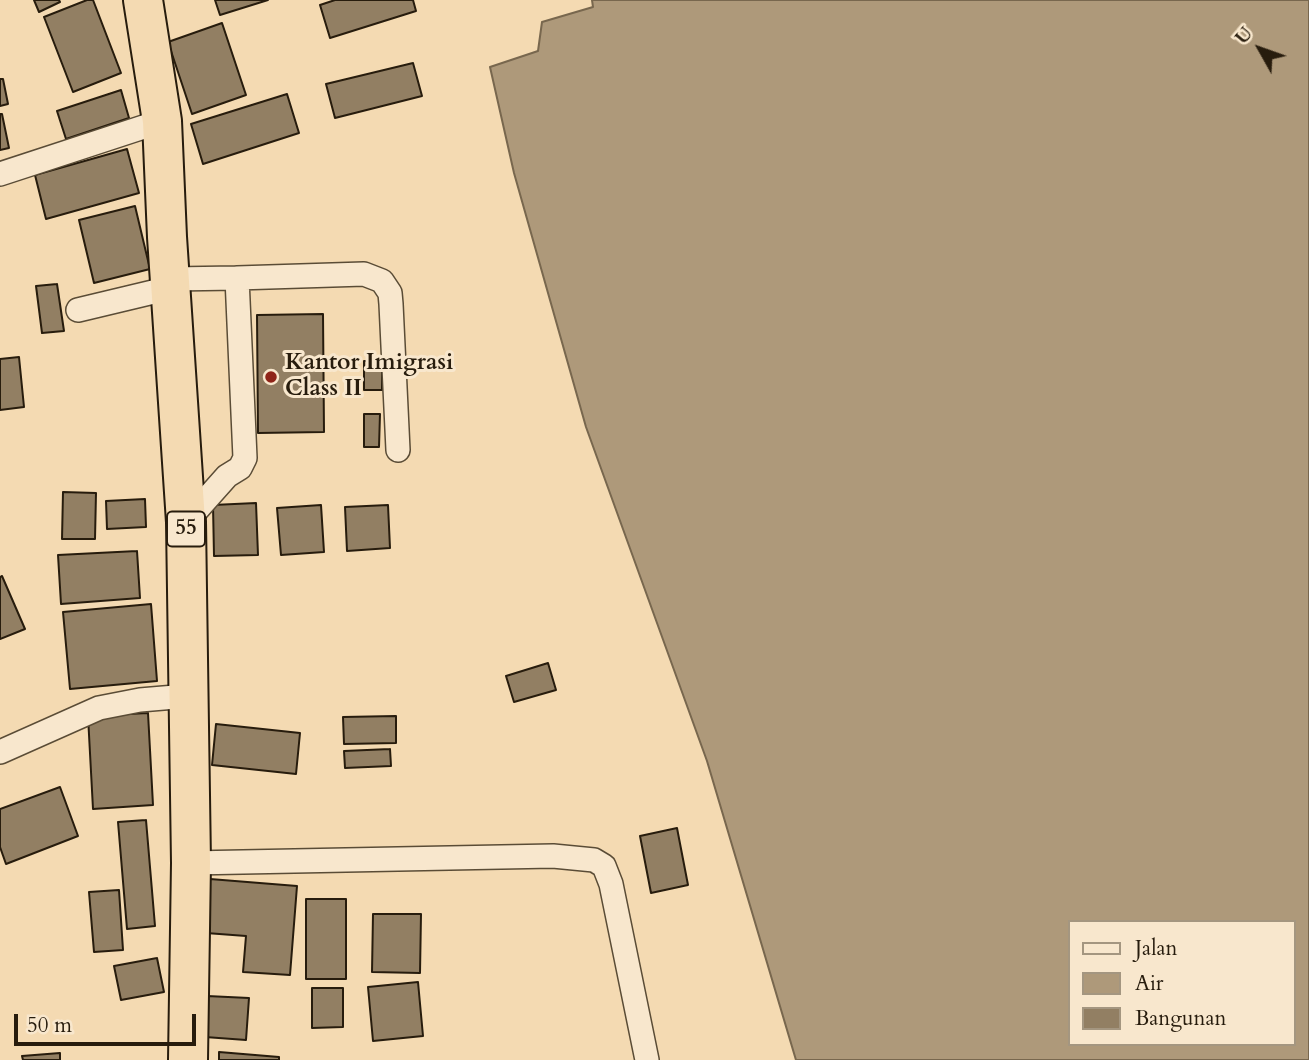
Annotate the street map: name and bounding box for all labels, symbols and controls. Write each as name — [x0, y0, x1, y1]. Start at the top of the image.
north arrow — [1225, 14, 1295, 84]
text: U — [1229, 21, 1259, 50]
place label: Kantor Imigrasi Class II — [285, 350, 453, 404]
marker: Kantor Imigrasi Class II — [263, 369, 279, 385]
road number: 55 — [167, 512, 205, 546]
legend — [1068, 920, 1295, 1046]
text: Jalan — [1135, 934, 1178, 963]
text: Air — [1135, 969, 1164, 998]
scale bar — [18, 1000, 200, 1044]
text: Bangunan — [1135, 1004, 1227, 1033]
text: 50 m — [27, 1011, 72, 1040]

